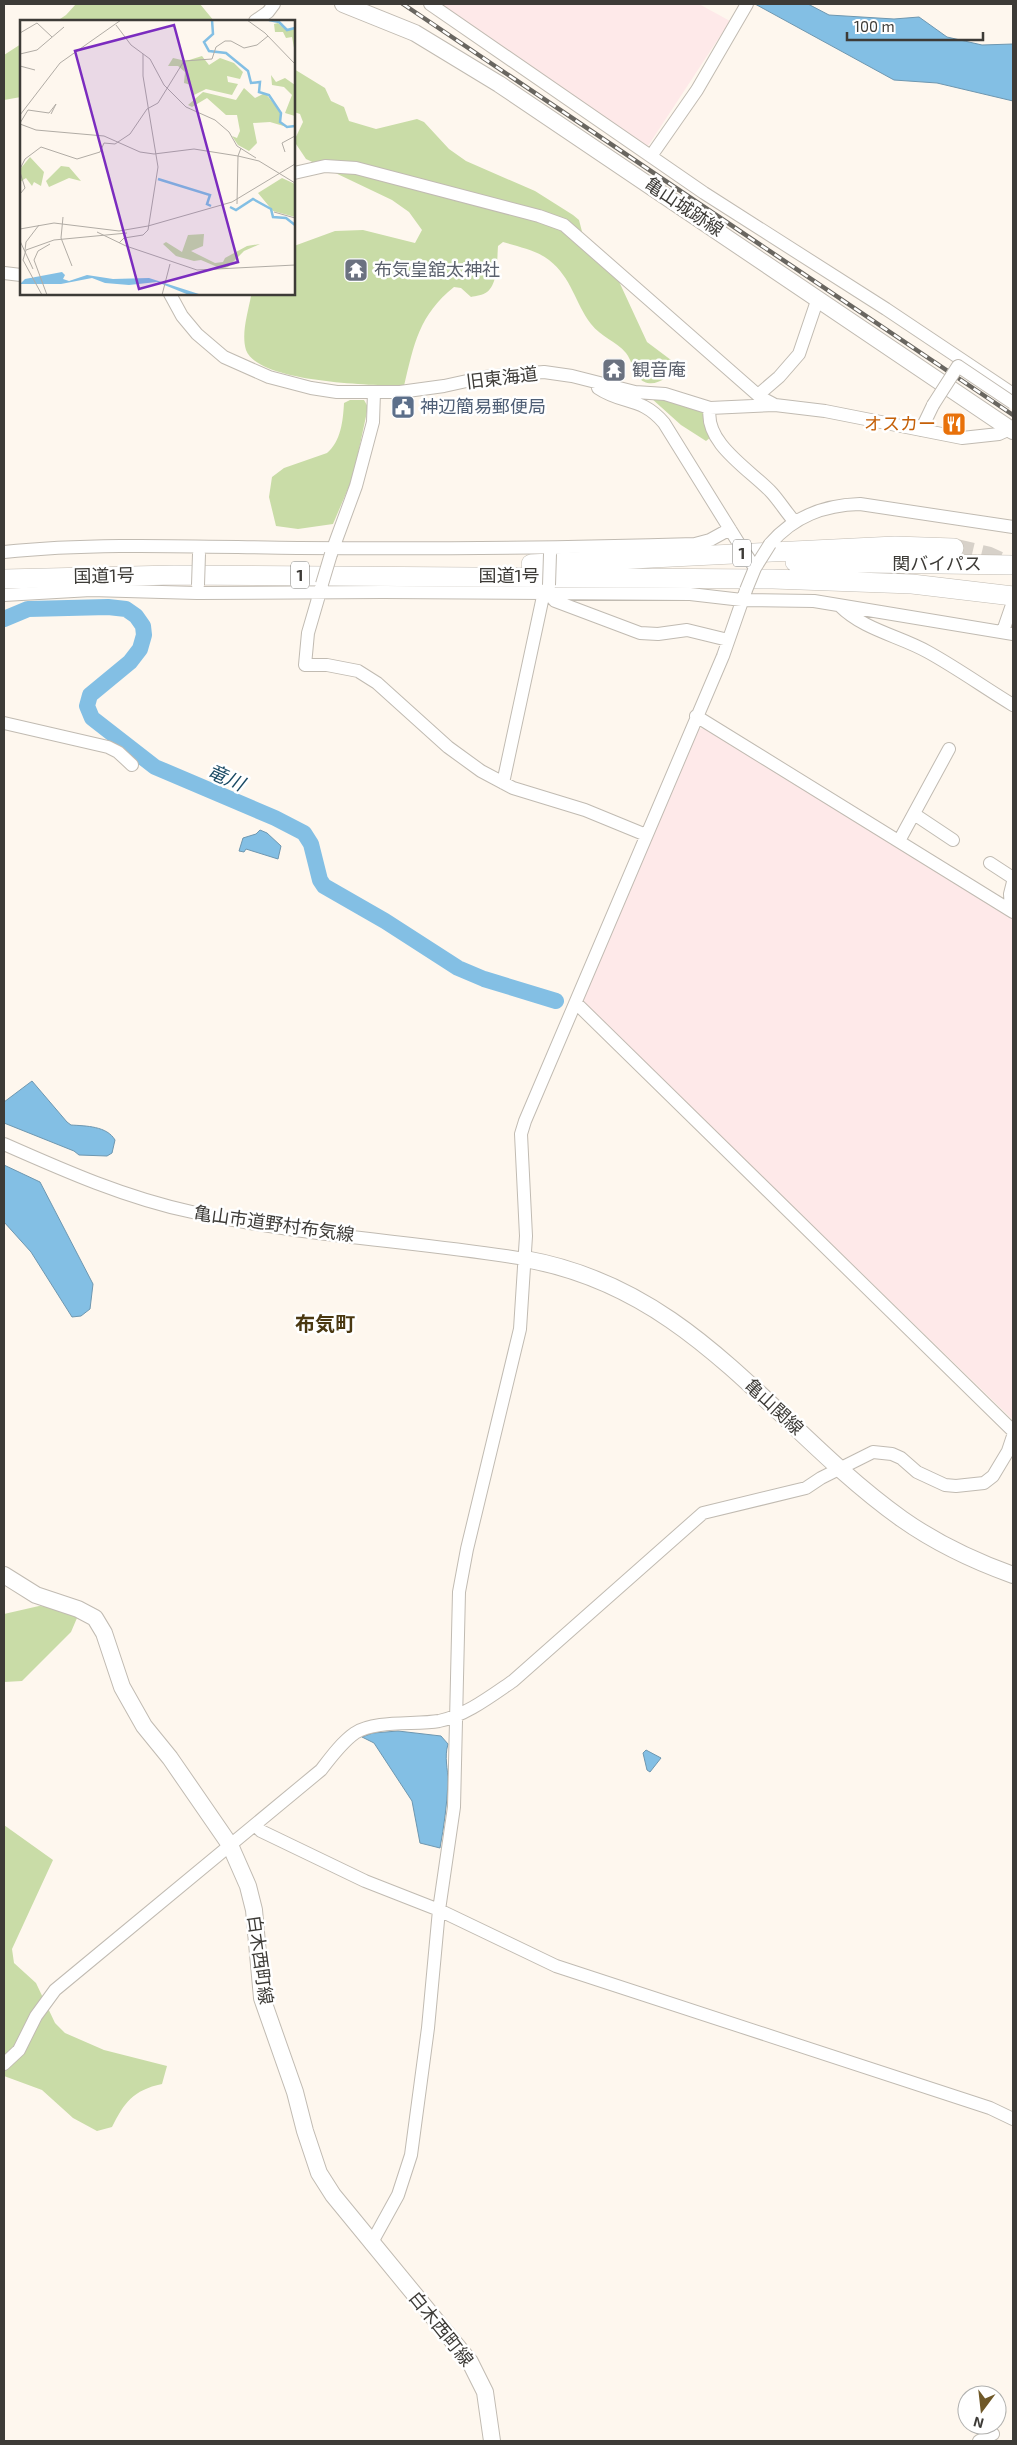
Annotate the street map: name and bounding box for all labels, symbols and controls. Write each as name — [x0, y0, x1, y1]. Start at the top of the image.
scale bar — [847, 10, 983, 42]
text: 100 m — [854, 17, 895, 35]
inset map — [20, 20, 295, 295]
street label: 亀山城跡線 — [641, 172, 728, 240]
temple icon: 布気皇舘太神社 — [343, 257, 369, 283]
place label: 布気皇舘太神社 — [374, 258, 500, 280]
temple icon: 観音庵 — [601, 357, 627, 383]
place label: 観音庵 — [632, 358, 686, 380]
street label: 旧東海道 — [465, 362, 539, 392]
public building icon: 神辺簡易郵便局 — [390, 394, 416, 420]
place label: 神辺簡易郵便局 — [420, 395, 546, 417]
restaurant icon: オスカー — [941, 411, 967, 437]
place label: オスカー — [864, 412, 936, 434]
road number: 1 — [733, 540, 751, 566]
street label: 関バイパス — [892, 552, 982, 574]
road number: 1 — [291, 562, 309, 588]
street label: 国道1号 — [73, 563, 135, 587]
street label: 国道1号 — [478, 564, 540, 586]
water label: 竜川 — [204, 758, 250, 796]
street label: 亀山市道野村布気線 — [192, 1201, 356, 1245]
district label: 布気町 — [295, 1311, 355, 1335]
street label: 亀山関線 — [741, 1374, 809, 1439]
street label: 白木西町線 — [244, 1914, 278, 2006]
street label: 白木西町線 — [405, 2286, 479, 2370]
north arrow — [957, 2385, 1007, 2435]
text: N — [971, 2414, 986, 2433]

